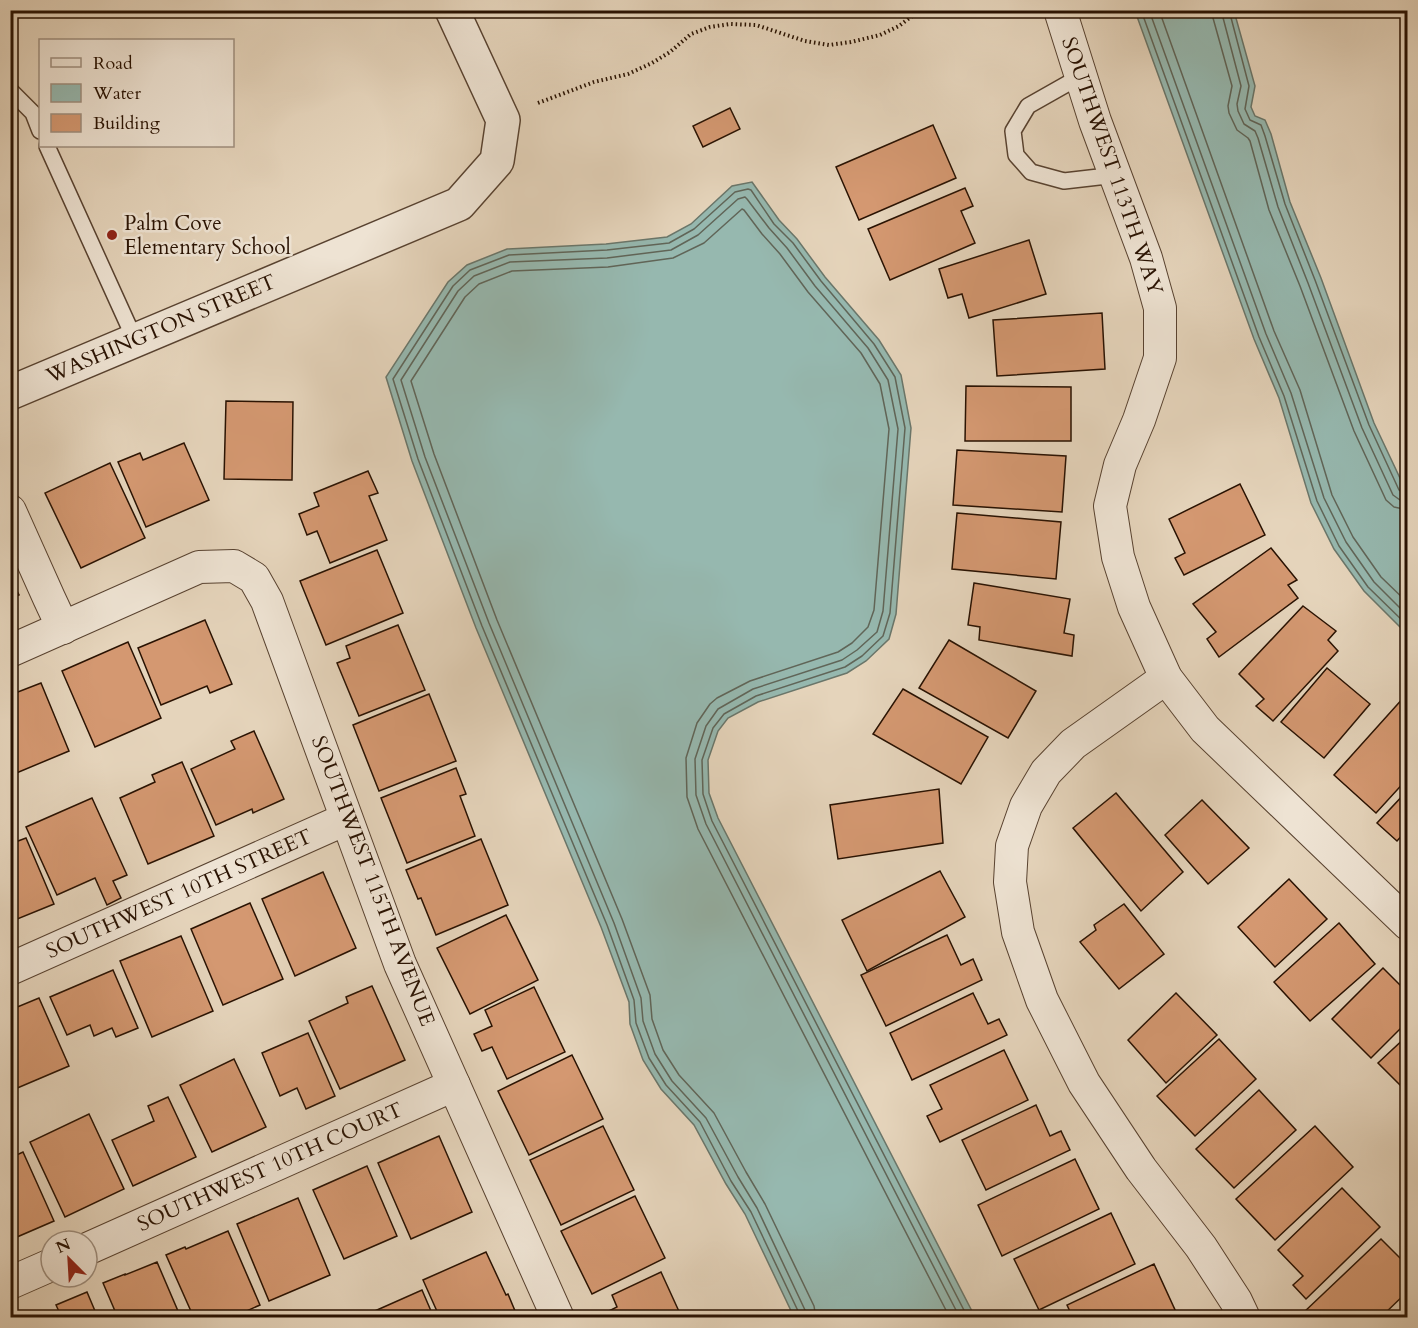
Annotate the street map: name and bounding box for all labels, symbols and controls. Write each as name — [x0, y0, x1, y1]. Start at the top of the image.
street label: SOUTHWEST 113TH WAY — [1054, 33, 1170, 299]
legend — [39, 39, 234, 147]
text: Road — [93, 51, 133, 76]
text: Water — [92, 81, 142, 106]
text: Building — [93, 111, 161, 136]
place label: Palm Cove Elementary School — [124, 209, 291, 262]
marker: Palm Cove Elementary School — [105, 228, 119, 242]
street label: WASHINGTON STREET — [41, 267, 280, 391]
street label: SOUTHWEST 115TH AVENUE — [304, 732, 442, 1030]
street label: SOUTHWEST 10TH STREET — [41, 822, 317, 966]
street label: SOUTHWEST 10TH COURT — [133, 1095, 407, 1239]
north arrow — [39, 1229, 99, 1289]
text: N — [52, 1233, 74, 1259]

